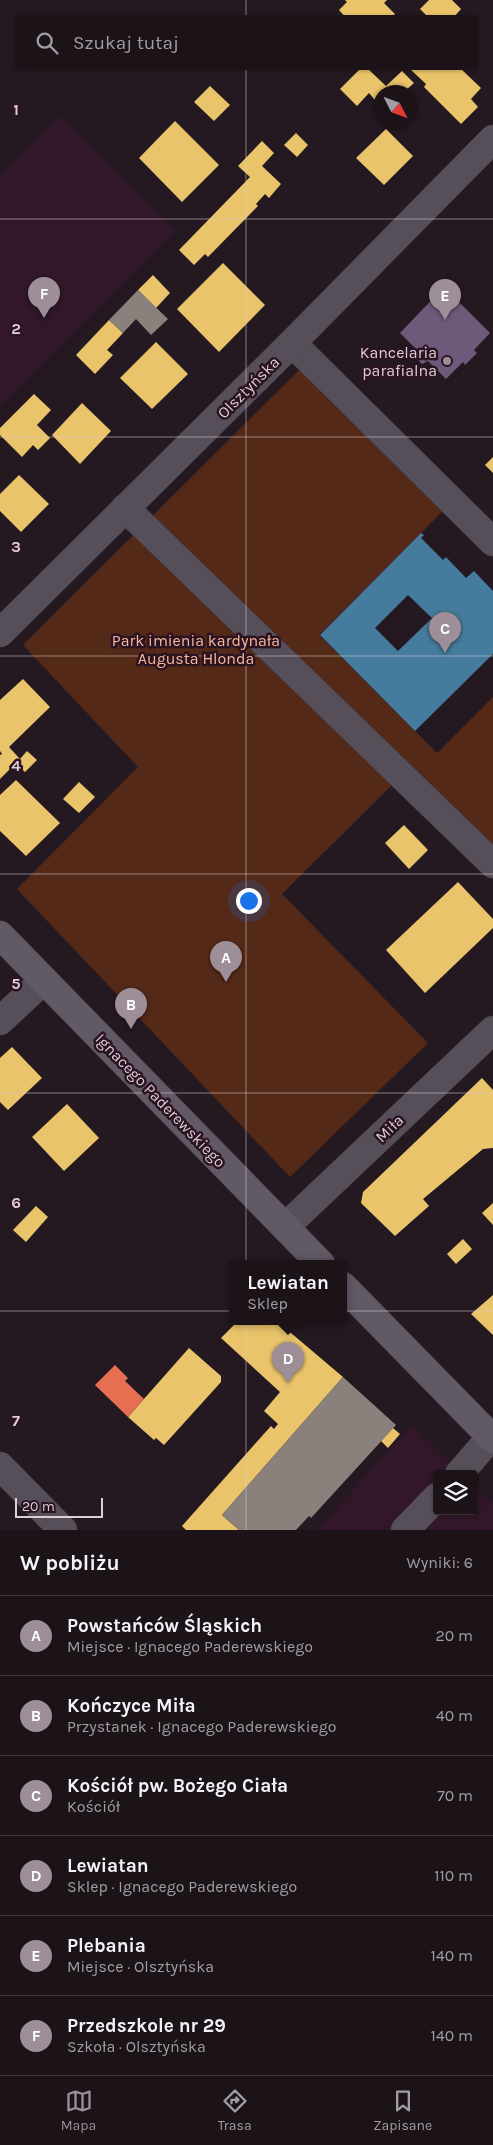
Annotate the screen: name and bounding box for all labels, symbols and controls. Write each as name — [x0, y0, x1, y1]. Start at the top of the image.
search box — [15, 15, 478, 70]
icon: search — [33, 29, 61, 57]
text: Szukaj tutaj — [73, 32, 179, 54]
north arrow — [373, 85, 418, 130]
text: 1 — [13, 100, 19, 119]
pin: F — [28, 277, 60, 318]
pin: E — [429, 279, 461, 320]
text: 2 — [11, 319, 21, 338]
place label: Kancelaria parafialna — [360, 343, 437, 380]
street label: Olsztyńska — [213, 352, 283, 422]
marker: Kancelaria parafialna — [441, 355, 453, 367]
text: 3 — [11, 537, 21, 556]
pin: C — [429, 612, 461, 653]
park label: Park imienia kardynała Augusta Hlonda — [112, 631, 280, 668]
text: 4 — [11, 756, 21, 775]
your location — [236, 888, 262, 914]
pin: A — [210, 941, 242, 982]
text: 5 — [11, 974, 21, 993]
pin: B — [115, 988, 147, 1029]
street label: Ignacego Paderewskiego — [92, 1029, 230, 1171]
street label: Miła — [371, 1111, 407, 1146]
text: 6 — [11, 1193, 21, 1212]
popup — [229, 1260, 347, 1325]
text: Lewiatan — [247, 1272, 329, 1294]
text: Sklep — [247, 1294, 288, 1313]
pin: D — [272, 1342, 304, 1383]
text: 7 — [12, 1411, 20, 1430]
map controls — [433, 1470, 478, 1515]
button: layers — [433, 1470, 478, 1515]
scale bar — [15, 1495, 102, 1518]
text: 20 m — [22, 1498, 55, 1515]
text: W pobliżu — [20, 1551, 120, 1575]
text: Wyniki: 6 — [406, 1553, 473, 1572]
text: Powstańców Śląskich — [67, 1615, 262, 1637]
text: A — [31, 1626, 41, 1645]
text: 20 m — [435, 1626, 473, 1645]
text: Miejsce · Ignacego Paderewskiego — [67, 1637, 313, 1656]
text: Kończyce Miła — [67, 1695, 196, 1717]
text: B — [31, 1706, 41, 1725]
text: 40 m — [436, 1706, 473, 1725]
text: Przystanek · Ignacego Paderewskiego — [67, 1717, 336, 1736]
text: Kościół pw. Bożego Ciała — [67, 1775, 288, 1797]
text: C — [31, 1786, 41, 1805]
text: 70 m — [437, 1786, 473, 1805]
text: Kościół — [67, 1797, 120, 1816]
text: Lewiatan — [67, 1855, 149, 1877]
text: D — [31, 1866, 41, 1885]
text: 110 m — [434, 1866, 473, 1885]
text: Sklep · Ignacego Paderewskiego — [67, 1877, 297, 1896]
text: Plebania — [67, 1935, 146, 1957]
text: E — [31, 1946, 41, 1965]
text: 140 m — [431, 1946, 473, 1965]
text: Miejsce · Olsztyńska — [67, 1957, 214, 1976]
text: Przedszkole nr 29 — [67, 2015, 226, 2037]
text: F — [32, 2026, 40, 2045]
text: 140 m — [431, 2026, 473, 2045]
text: Szkoła · Olsztyńska — [67, 2037, 206, 2056]
tab: Mapa — [61, 2087, 96, 2134]
tab: Trasa — [218, 2087, 252, 2134]
tab: Zapisane — [373, 2087, 432, 2134]

